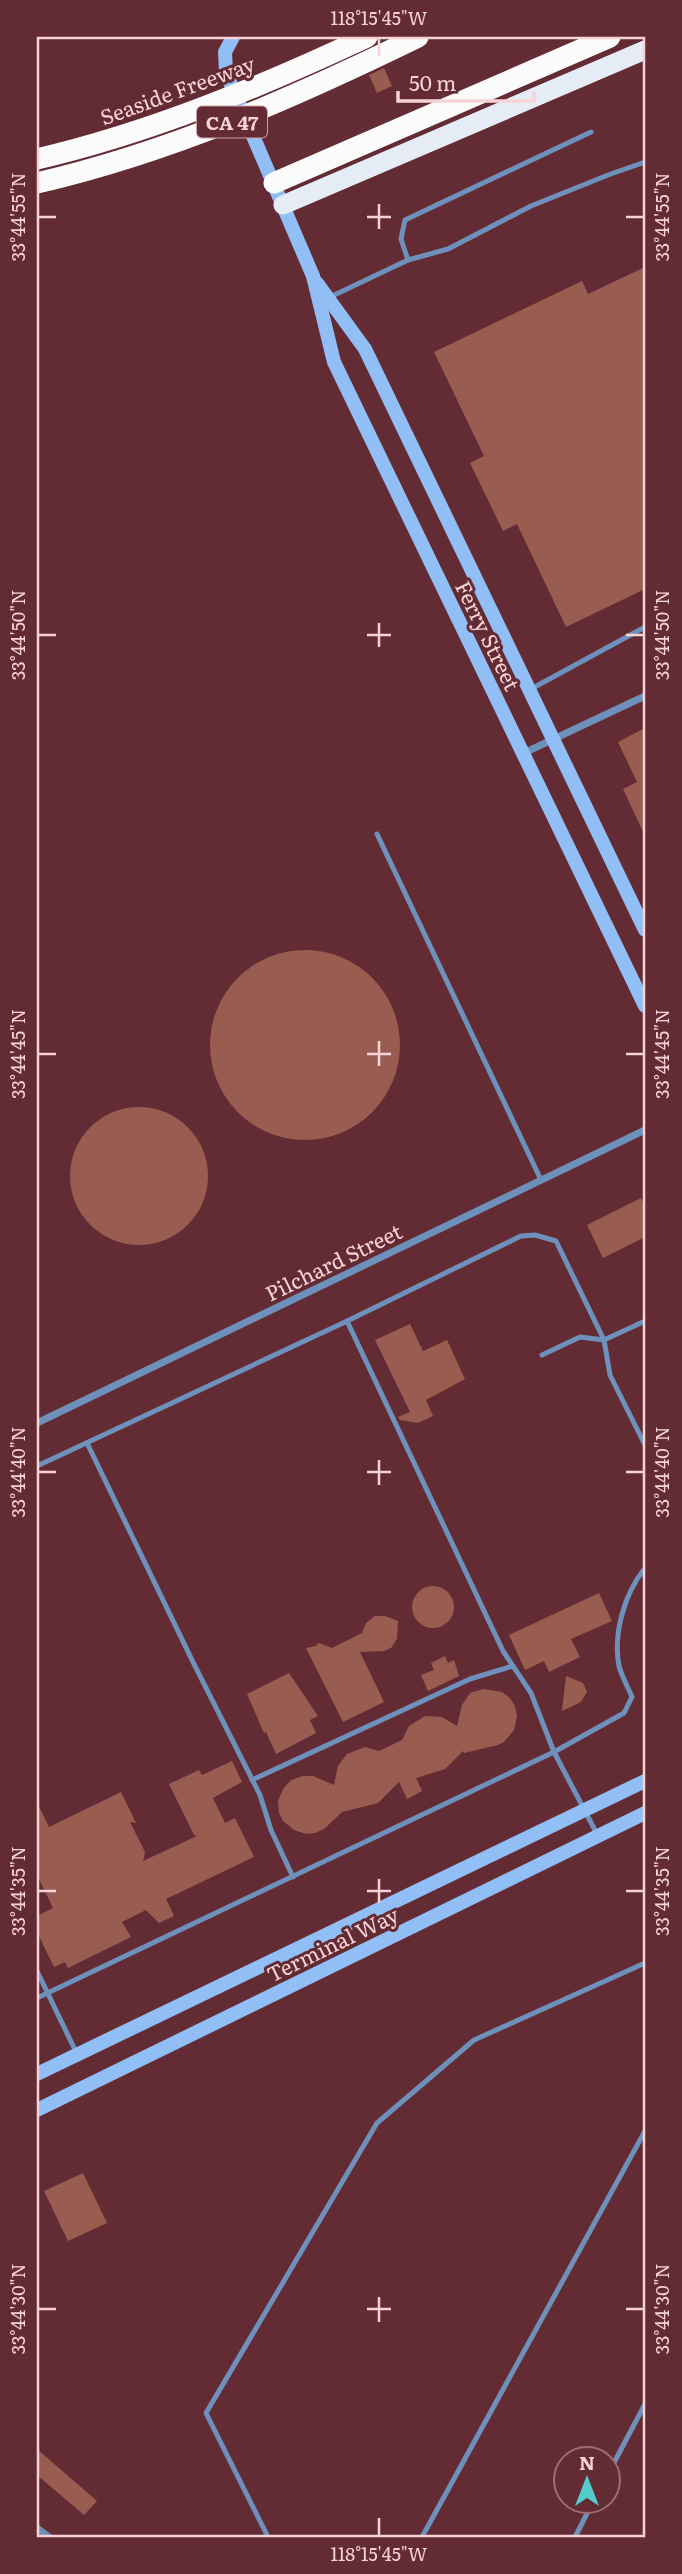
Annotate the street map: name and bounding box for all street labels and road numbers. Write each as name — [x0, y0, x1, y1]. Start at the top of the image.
street label: Seaside Freeway — [95, 46, 260, 131]
road number: CA 47 — [197, 106, 267, 138]
street label: Ferry Street — [449, 575, 529, 696]
street label: Pilchard Street — [259, 1214, 407, 1308]
street label: Terminal Way — [261, 1897, 404, 1988]

